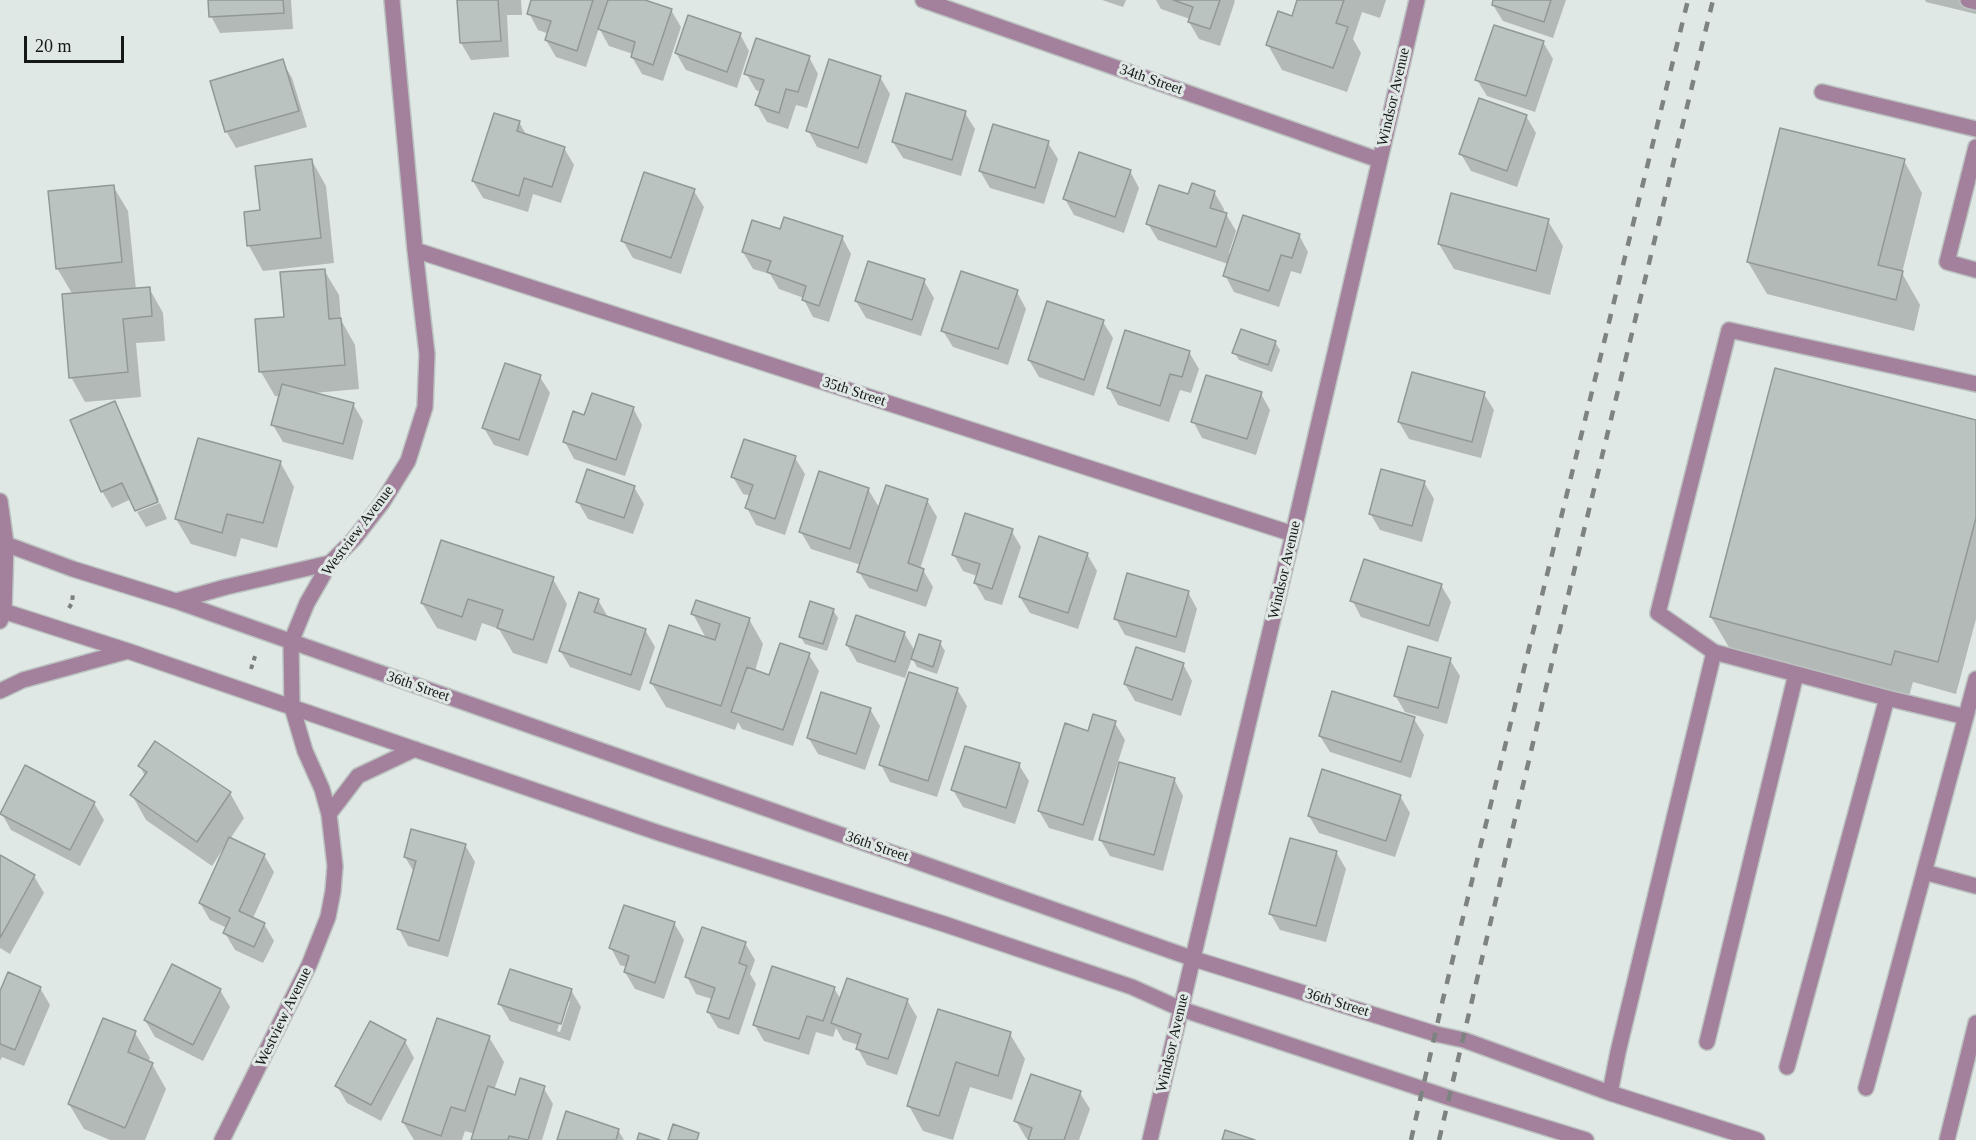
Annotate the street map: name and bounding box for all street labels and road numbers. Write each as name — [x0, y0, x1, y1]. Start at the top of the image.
street label: Windsor Avenue — [1374, 46, 1414, 148]
street label: 34th Street — [1117, 61, 1185, 99]
street label: 35th Street — [820, 373, 888, 411]
street label: Westview Avenue — [318, 482, 398, 580]
street label: Windsor Avenue — [1265, 519, 1305, 621]
street label: 36th Street — [384, 668, 452, 706]
street label: 36th Street — [843, 828, 911, 866]
street label: Westview Avenue — [252, 964, 316, 1070]
street label: 36th Street — [1303, 985, 1371, 1021]
street label: Windsor Avenue — [1153, 992, 1193, 1094]

